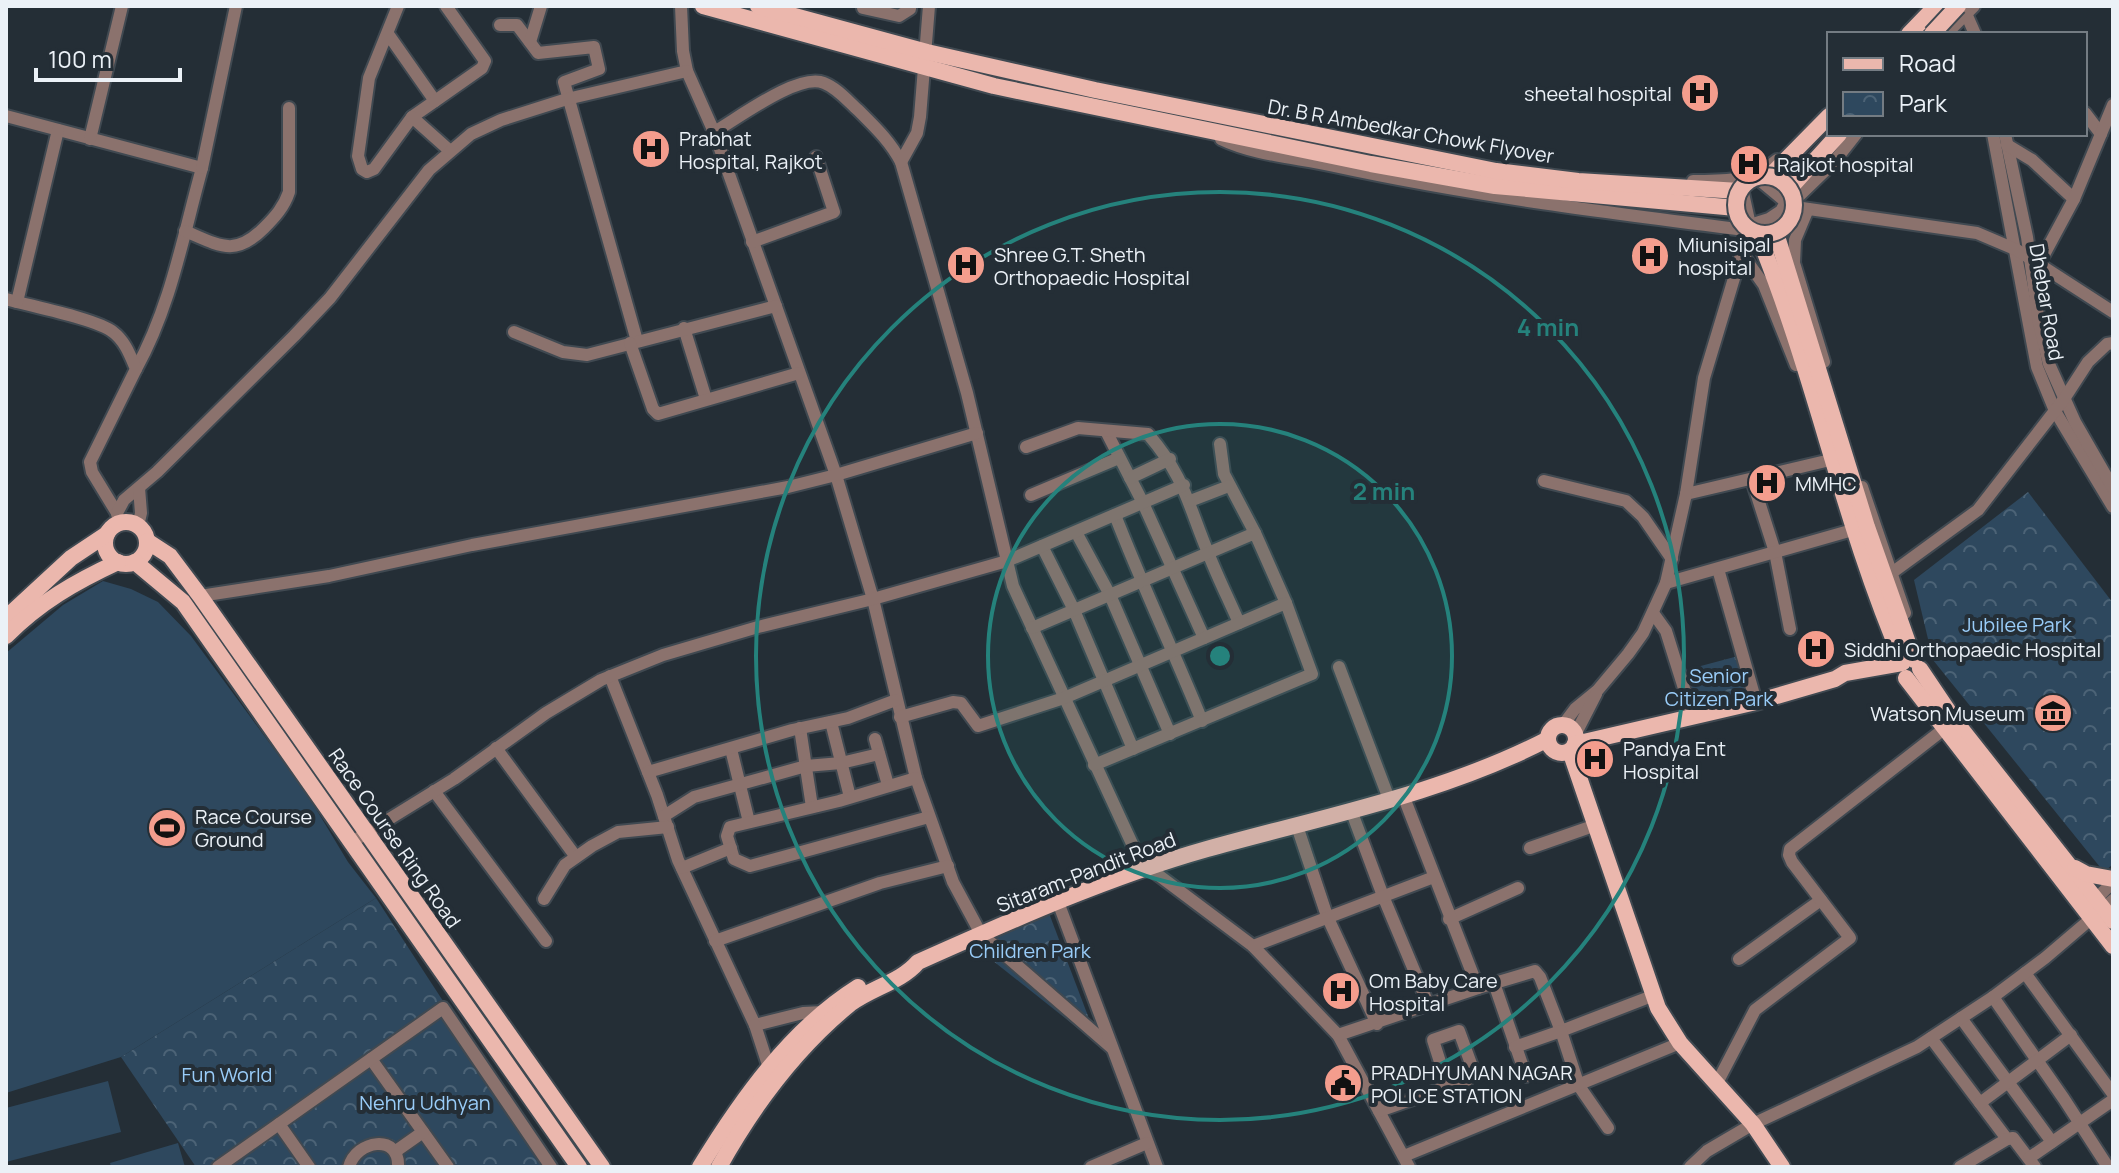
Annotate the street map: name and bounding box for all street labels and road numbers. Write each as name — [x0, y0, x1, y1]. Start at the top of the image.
street label: Dr. B R Ambedkar Chowk Flyover — [1266, 93, 1556, 169]
street label: Dhebar Road — [2023, 241, 2071, 363]
street label: Race Course Ring Road — [323, 743, 467, 933]
street label: Sitaram-Pandit Road — [993, 825, 1179, 919]

